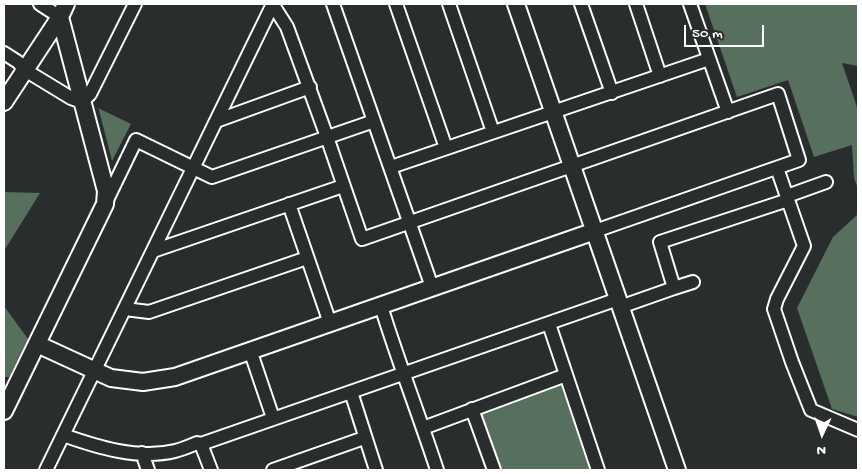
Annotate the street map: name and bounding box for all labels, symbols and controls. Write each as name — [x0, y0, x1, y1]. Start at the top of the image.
scale bar — [687, 15, 767, 47]
text: 50 m — [692, 25, 723, 43]
north arrow — [797, 409, 847, 459]
text: N — [816, 441, 826, 458]

